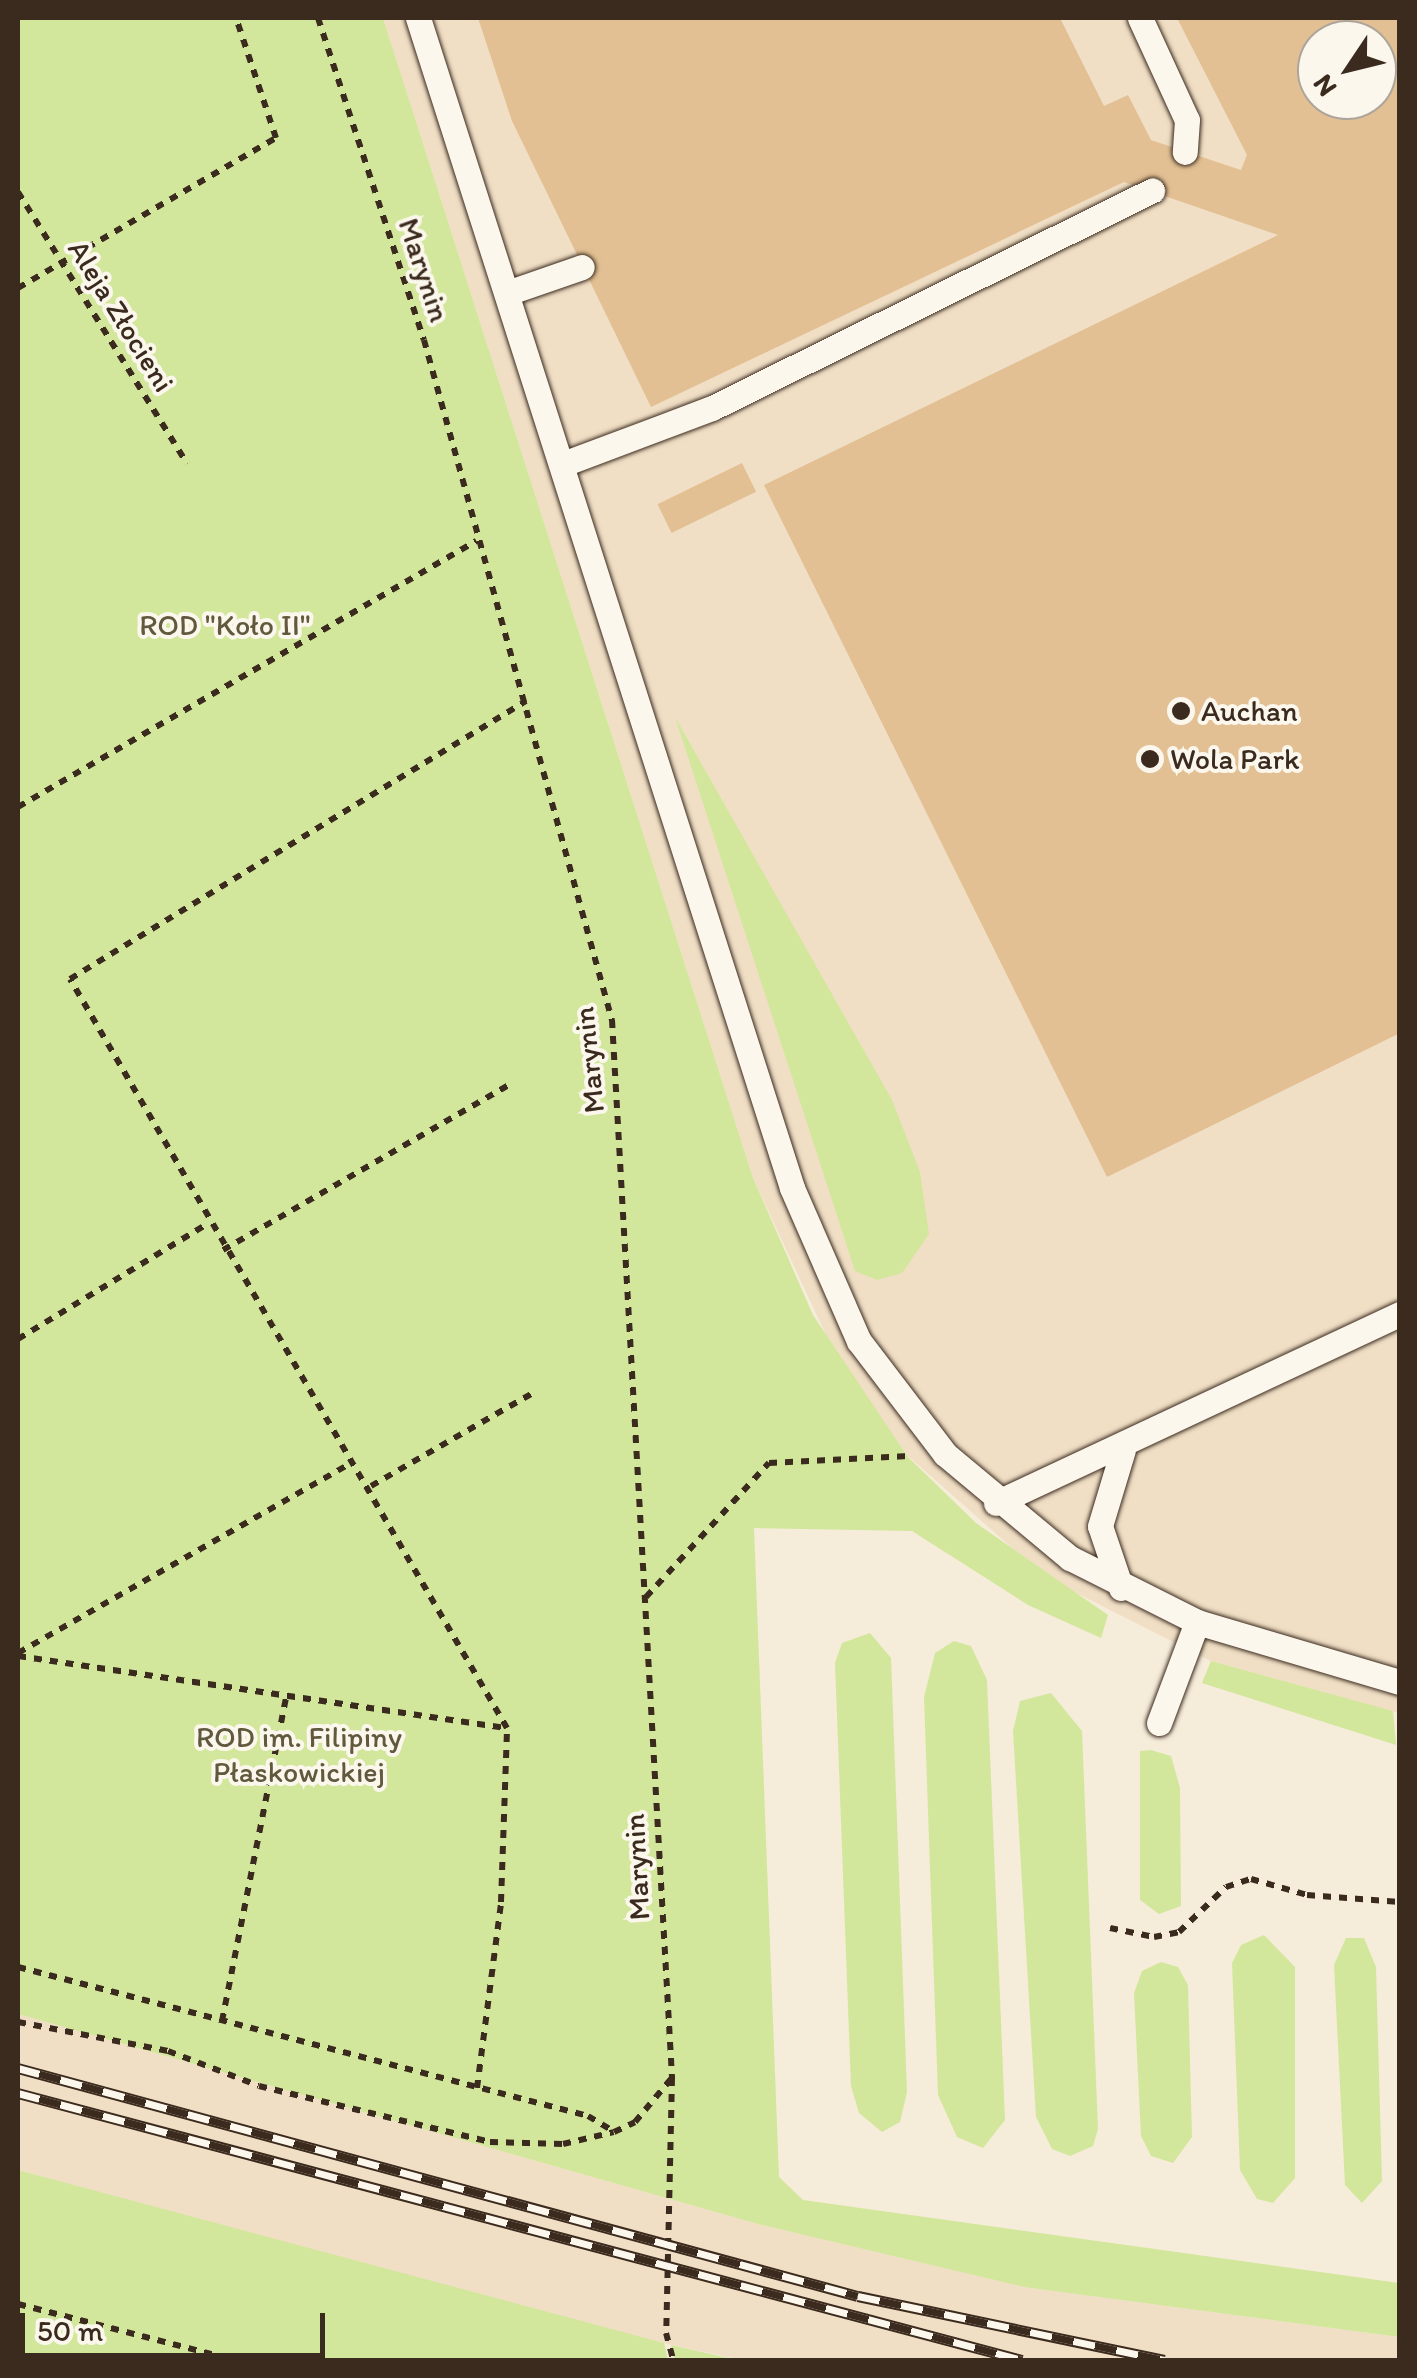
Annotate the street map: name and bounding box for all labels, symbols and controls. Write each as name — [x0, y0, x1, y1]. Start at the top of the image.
north arrow — [1297, 20, 1397, 120]
text: N — [1305, 69, 1343, 104]
street label: Marynin — [390, 214, 458, 326]
street label: Aleja Złocieni — [60, 234, 182, 398]
park label: ROD "Koło II" — [139, 607, 311, 643]
place label: Auchan — [1201, 693, 1298, 729]
marker: Auchan — [1170, 700, 1192, 722]
place label: Wola Park — [1170, 741, 1299, 777]
marker: Wola Park — [1139, 748, 1161, 770]
street label: Marynin — [566, 1005, 612, 1115]
park label: ROD im. Filipiny Płaskowickiej — [196, 1719, 402, 1790]
street label: Marynin — [616, 1813, 658, 1921]
scale bar — [25, 2293, 330, 2355]
text: 50 m — [37, 2312, 103, 2349]

